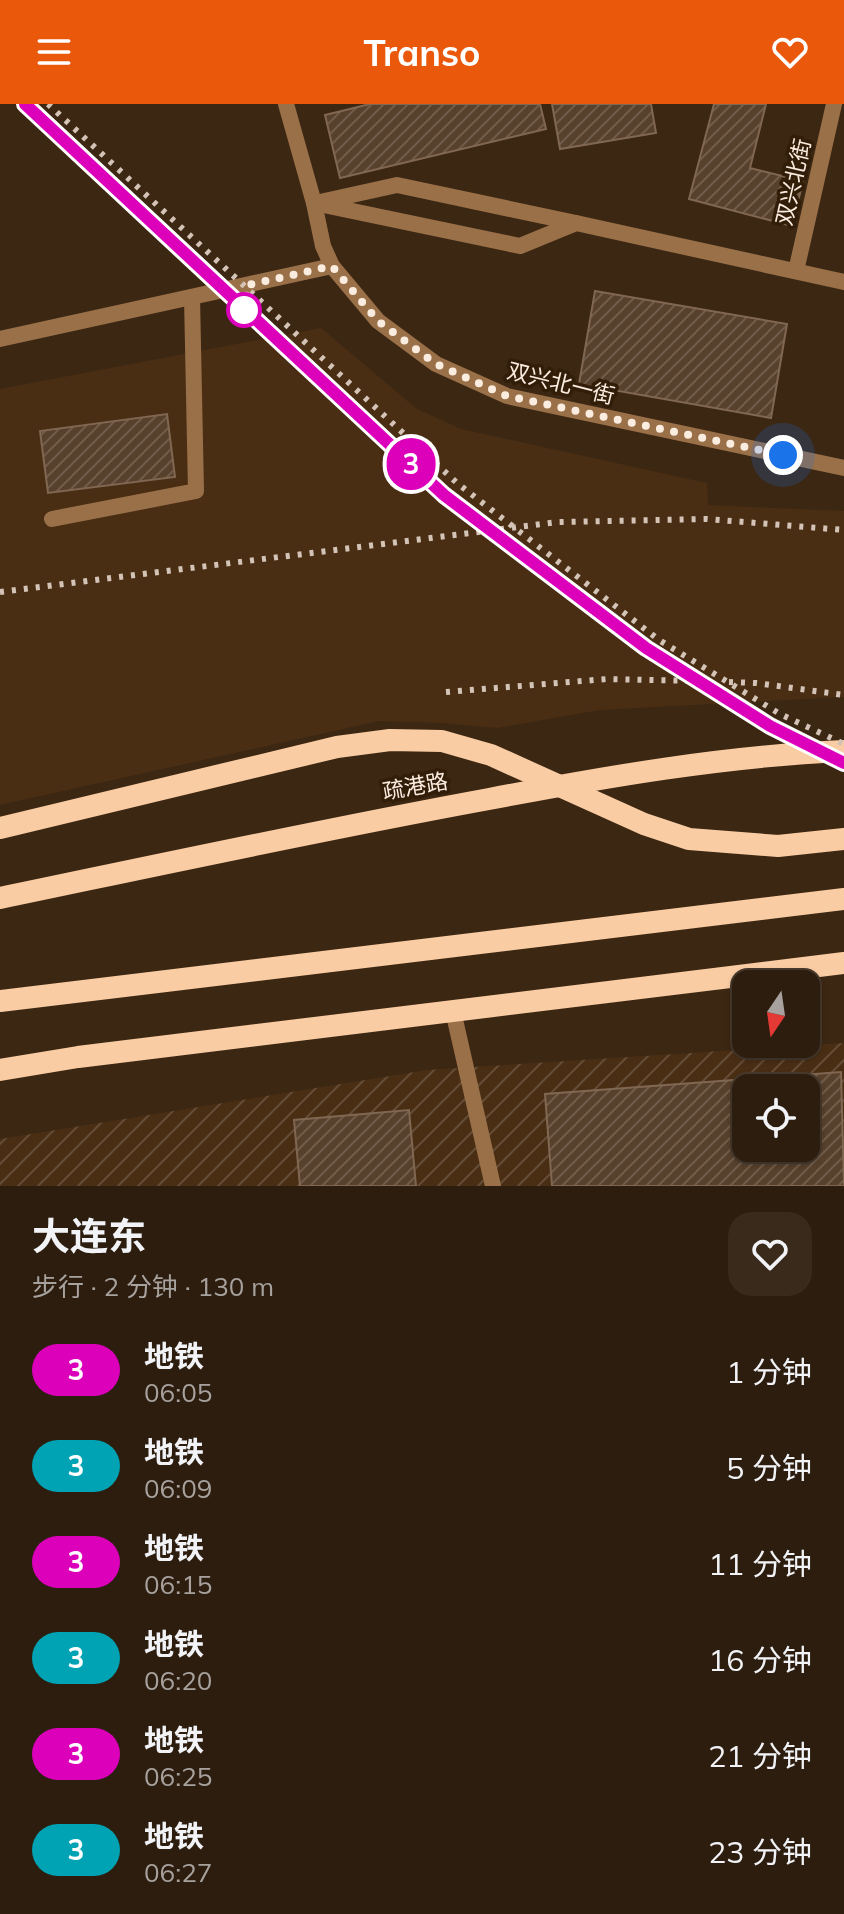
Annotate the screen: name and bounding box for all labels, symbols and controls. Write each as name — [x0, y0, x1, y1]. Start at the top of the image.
icon: menu — [32, 30, 76, 74]
text: Transo — [364, 30, 480, 75]
icon: heart — [768, 30, 812, 74]
street label: 双兴北街 — [769, 136, 817, 228]
unlabelled marker — [227, 293, 261, 327]
street label: 双兴北一街 — [504, 356, 618, 410]
your location — [763, 435, 803, 475]
line badge: 3 — [385, 438, 437, 490]
text: 3 — [403, 446, 419, 481]
street label: 疏港路 — [380, 766, 450, 806]
north arrow — [732, 970, 820, 1058]
map controls — [732, 970, 820, 1162]
button: locate — [732, 1074, 820, 1162]
text: 大连东 — [32, 1212, 146, 1260]
button: heart — [728, 1212, 812, 1296]
text: 步行 · 2 分钟 · 130 m — [32, 1270, 274, 1303]
text: 地铁 — [144, 1337, 204, 1375]
text: 3 — [68, 1352, 84, 1387]
text: 1 分钟 — [726, 1353, 812, 1391]
text: 06:05 — [144, 1376, 212, 1409]
text: 地铁 — [144, 1433, 204, 1471]
text: 3 — [68, 1448, 84, 1483]
text: 5 分钟 — [726, 1449, 812, 1487]
text: 06:09 — [144, 1472, 212, 1505]
text: 地铁 — [144, 1529, 204, 1567]
text: 3 — [68, 1544, 84, 1579]
text: 11 分钟 — [708, 1545, 812, 1583]
text: 06:15 — [144, 1568, 212, 1601]
text: 地铁 — [144, 1625, 204, 1663]
text: 3 — [68, 1640, 84, 1675]
text: 16 分钟 — [708, 1641, 812, 1679]
text: 06:20 — [144, 1664, 212, 1697]
text: 地铁 — [144, 1721, 204, 1759]
text: 3 — [68, 1736, 84, 1771]
text: 21 分钟 — [708, 1737, 812, 1775]
text: 06:25 — [144, 1760, 212, 1793]
text: 地铁 — [144, 1817, 204, 1855]
text: 3 — [68, 1832, 84, 1867]
text: 23 分钟 — [708, 1833, 812, 1871]
text: 06:27 — [144, 1856, 212, 1889]

